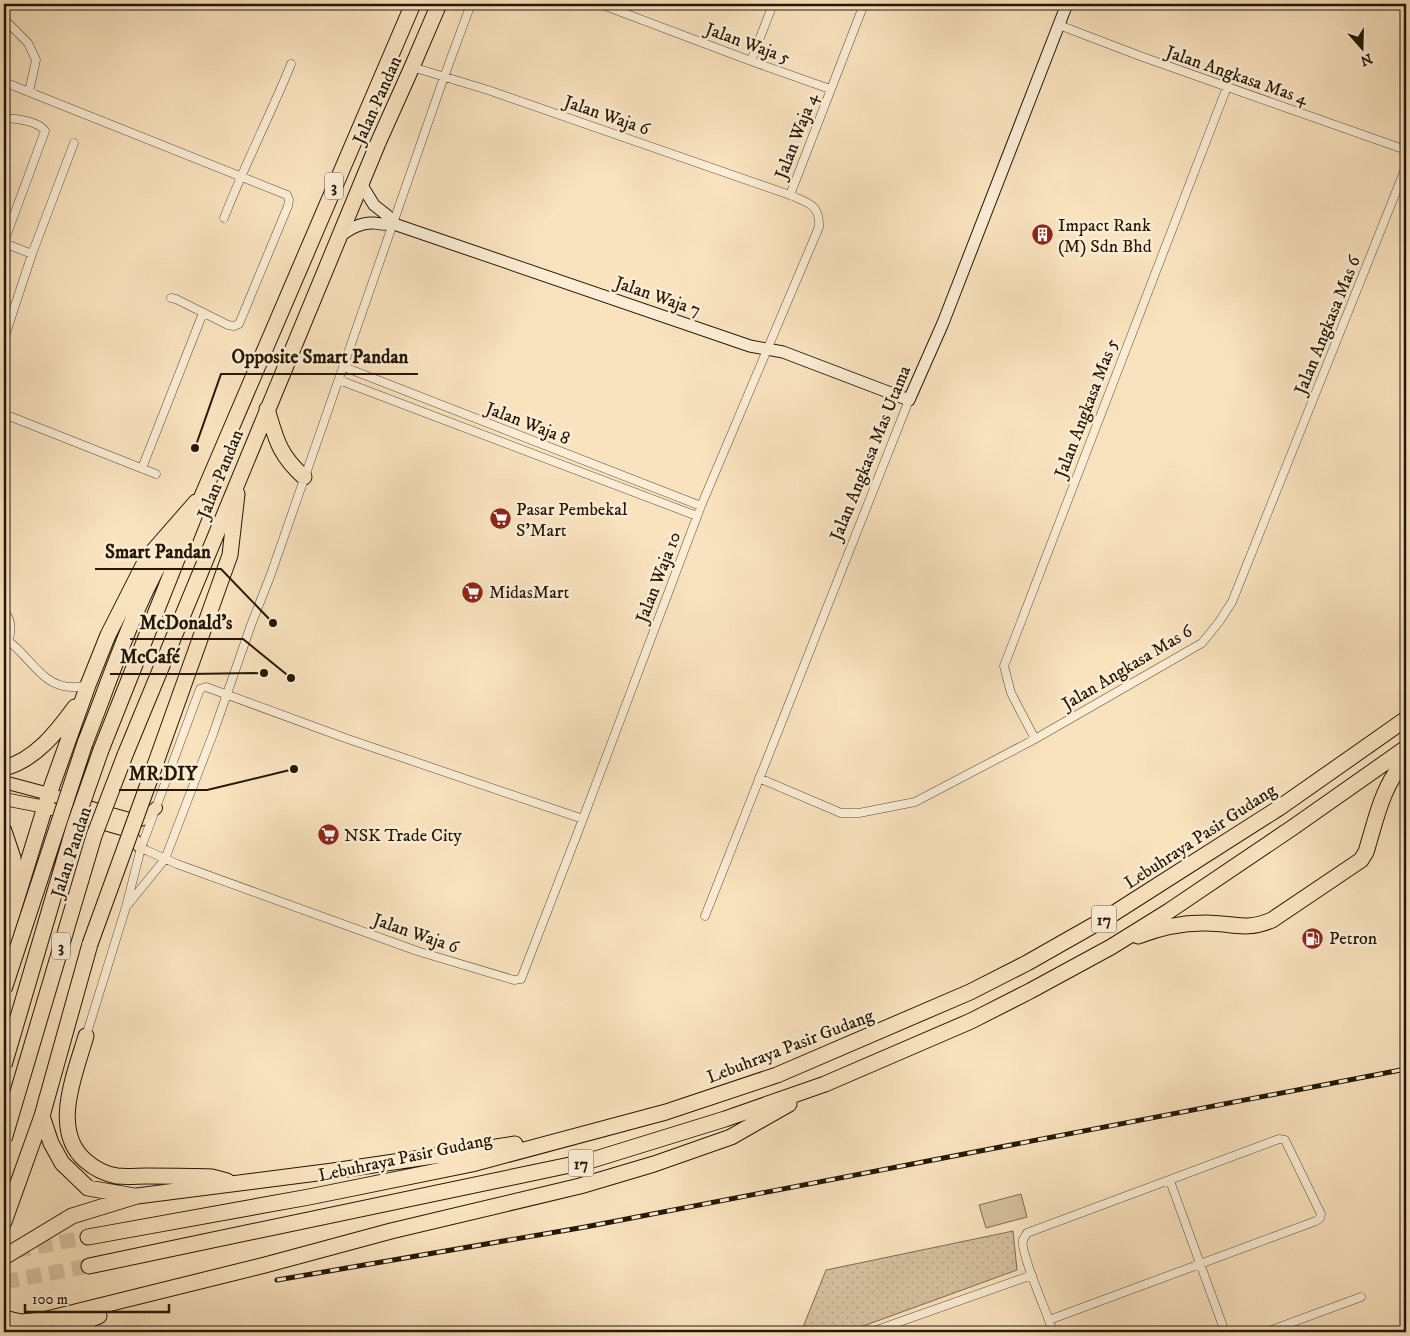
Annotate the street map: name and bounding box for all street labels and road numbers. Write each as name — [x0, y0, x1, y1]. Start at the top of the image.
street label: Jalan Waja 5 — [700, 18, 793, 69]
street label: Jalan Angkasa Mas 4 — [1161, 41, 1311, 111]
street label: Jalan Pandan — [348, 52, 407, 150]
street label: Jalan Waja 6 — [559, 90, 653, 141]
street label: Jalan Waja 4 — [770, 90, 824, 184]
road number: 3 — [325, 172, 343, 200]
street label: Jalan Angkasa Mas 6 — [1289, 252, 1366, 400]
street label: Jalan Waja 7 — [610, 271, 703, 322]
street label: Jalan Angkasa Mas 5 — [1050, 336, 1124, 483]
street label: Jalan Angkasa Mas Utama — [825, 362, 916, 546]
street label: Jalan Waja 8 — [480, 397, 573, 450]
street label: Jalan Pandan — [192, 426, 249, 524]
street label: Jalan Waja 10 — [631, 529, 686, 628]
street label: Jalan Angkasa Mas 6 — [1057, 620, 1197, 716]
street label: Lebuhraya Pasir Gudang — [1120, 779, 1281, 894]
street label: Jalan Pandan — [46, 804, 97, 902]
road number: 17 — [1092, 906, 1116, 932]
street label: Jalan Waja 6 — [368, 908, 462, 959]
road number: 3 — [52, 932, 70, 959]
street label: Lebuhraya Pasir Gudang — [704, 1005, 877, 1089]
street label: Lebuhraya Pasir Gudang — [317, 1129, 494, 1187]
road number: 17 — [568, 1150, 594, 1176]

